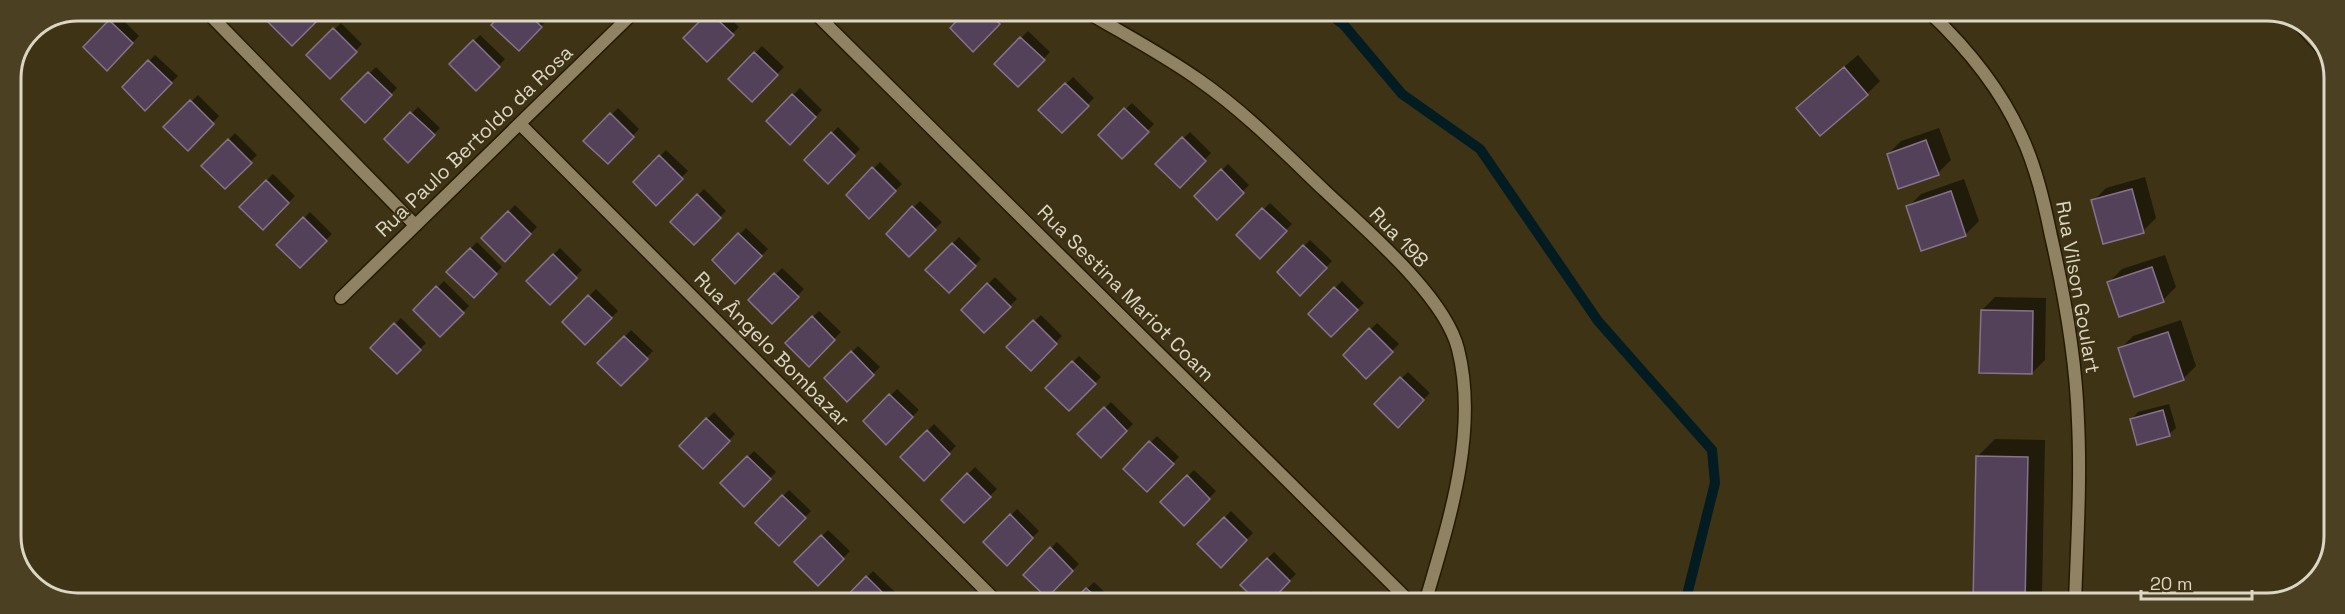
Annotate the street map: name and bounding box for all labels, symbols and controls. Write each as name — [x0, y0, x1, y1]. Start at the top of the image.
street label: Rua Paulo Bertoldo da Rosa — [370, 40, 578, 242]
street label: Rua Sestina Mariot Coam — [1032, 199, 1220, 387]
street label: Rua Vilson Goulart — [2050, 199, 2106, 375]
street label: Rua 198 — [1364, 201, 1434, 273]
street label: Rua Ângelo Bombazar — [689, 266, 855, 432]
scale bar — [2141, 563, 2252, 601]
text: 20 m — [2150, 572, 2193, 595]

